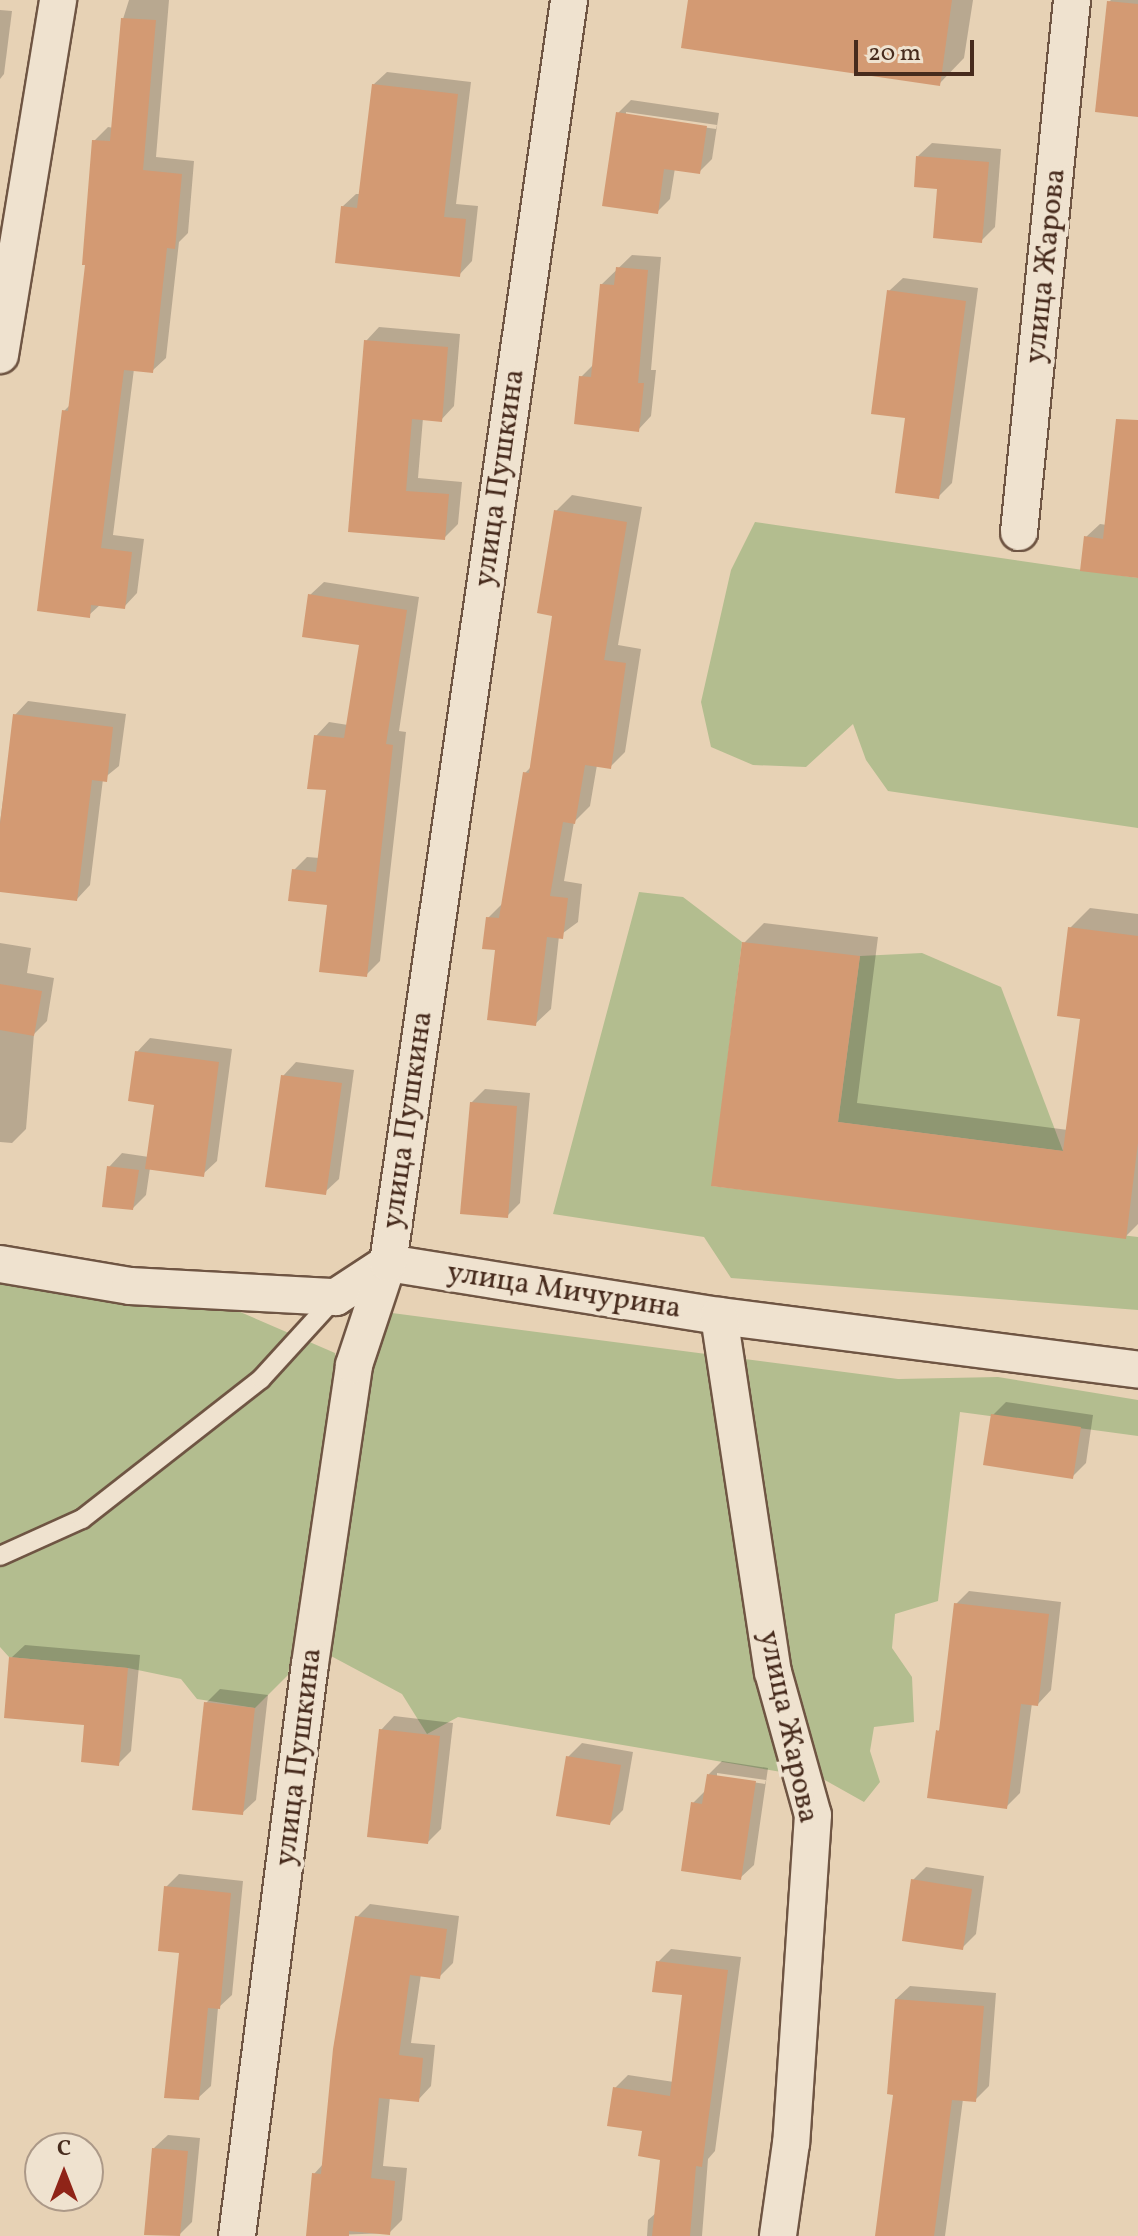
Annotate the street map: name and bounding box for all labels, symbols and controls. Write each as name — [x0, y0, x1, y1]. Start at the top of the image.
scale bar — [858, 24, 978, 74]
text: 20 m — [868, 37, 921, 71]
street label: улица Жарова — [1018, 167, 1074, 365]
street label: улица Пушкина — [467, 367, 533, 589]
street label: улица Пушкина — [375, 1009, 441, 1231]
street label: улица Мичурина — [444, 1255, 684, 1327]
street label: улица Жарова — [750, 1627, 826, 1827]
street label: улица Пушкина — [268, 1646, 330, 1868]
north arrow — [24, 2132, 104, 2212]
text: С — [57, 2134, 71, 2165]

